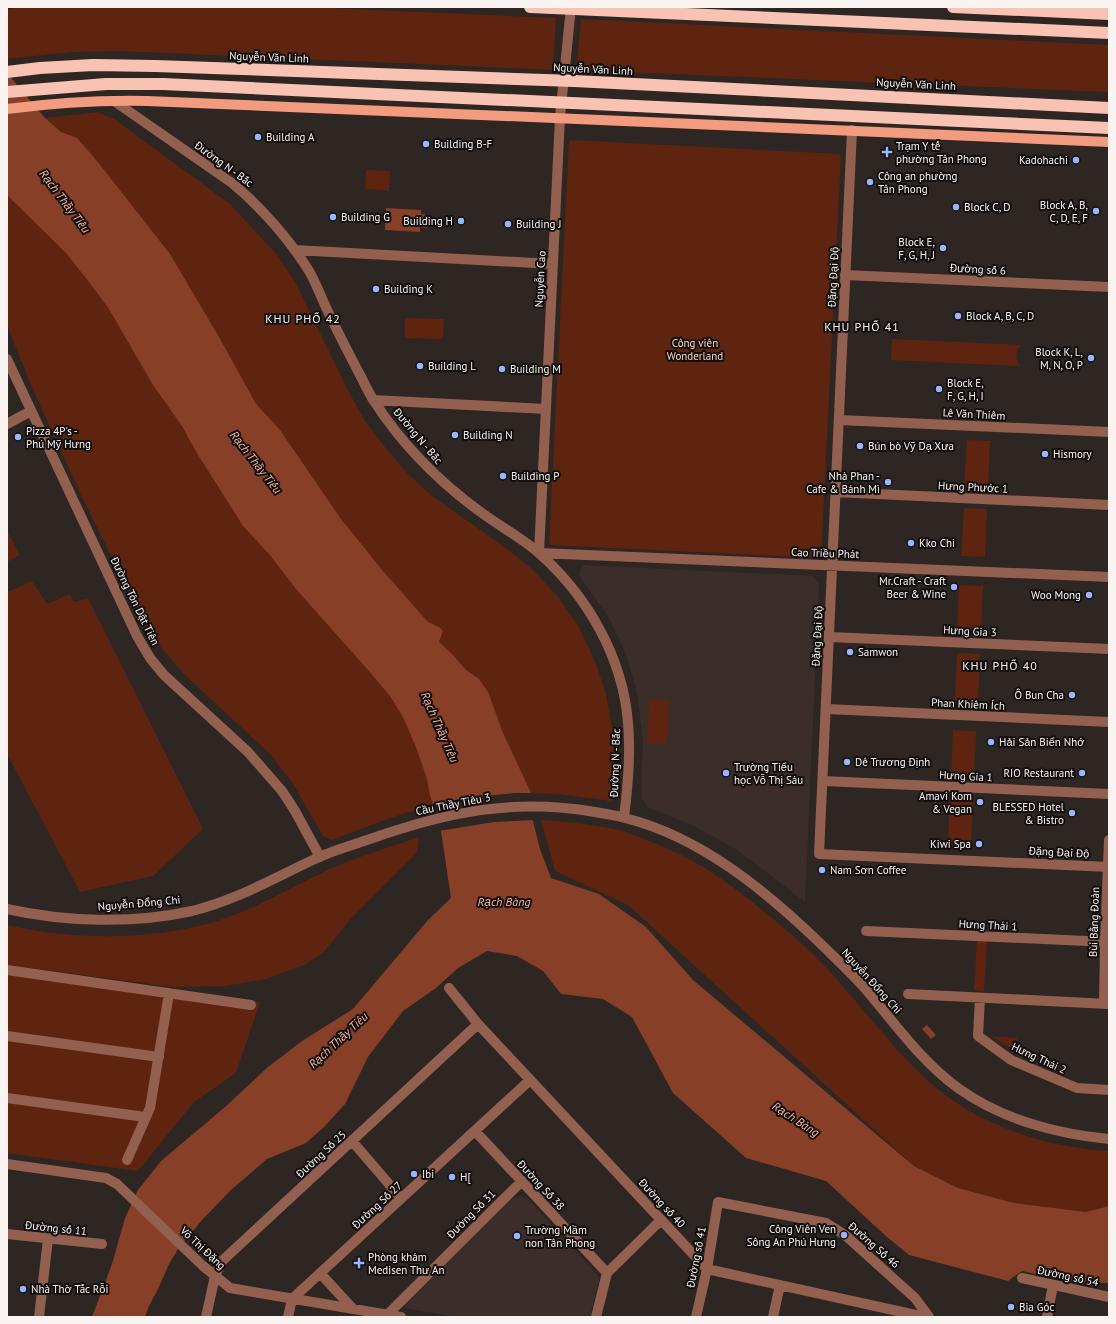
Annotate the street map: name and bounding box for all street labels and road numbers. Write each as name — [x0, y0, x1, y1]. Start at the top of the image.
street label: Nguyễn Văn Linh — [229, 49, 309, 65]
street label: Nguyễn Văn Linh — [553, 60, 633, 78]
street label: Nguyễn Văn Linh — [876, 75, 956, 93]
street label: Đường N - Bắc — [191, 137, 256, 190]
street label: Đặng Đại Độ — [824, 246, 842, 309]
street label: Nguyễn Cao — [532, 250, 548, 308]
street label: Đường số 6 — [949, 260, 1006, 277]
street label: Đường N - Bắc — [390, 404, 446, 467]
street label: Lê Văn Thiêm — [942, 405, 1006, 423]
street label: Hưng Phước 1 — [938, 478, 1008, 496]
street label: Cao Triều Phát — [791, 545, 860, 561]
street label: Đường Tôn Dật Tiên — [107, 554, 162, 647]
street label: Đặng Đại Độ — [808, 605, 826, 668]
street label: Hưng Gia 3 — [943, 623, 997, 639]
street label: Phan Khiêm Ích — [931, 695, 1005, 713]
street label: Đường N - Bắc — [607, 728, 623, 799]
street label: Hưng Gia 1 — [939, 768, 993, 784]
street label: Cầu Thầy Tiêu 3 — [414, 790, 492, 818]
street label: Đặng Đại Độ — [1027, 843, 1090, 861]
street label: Bùi Bằng Đoàn — [1086, 887, 1102, 957]
street label: Nguyễn Đổng Chi — [97, 892, 181, 914]
street label: Hưng Thái 1 — [958, 916, 1018, 934]
street label: Nguyễn Đổng Chi — [839, 946, 905, 1017]
street label: Hưng Thái 2 — [1009, 1039, 1069, 1077]
street label: Đường Số 25 — [292, 1127, 349, 1181]
street label: Đường Số 38 — [514, 1156, 568, 1213]
street label: Đường số 40 — [635, 1175, 688, 1230]
street label: Đường Số 27 — [348, 1178, 405, 1232]
street label: Đường Số 31 — [443, 1187, 498, 1242]
street label: Đường số 11 — [23, 1218, 88, 1238]
street label: Đường Số 46 — [845, 1218, 902, 1271]
street label: Võ Thị Đặng — [177, 1223, 229, 1273]
street label: Đường số 41 — [683, 1225, 709, 1290]
street label: Đường số 54 — [1035, 1262, 1100, 1289]

